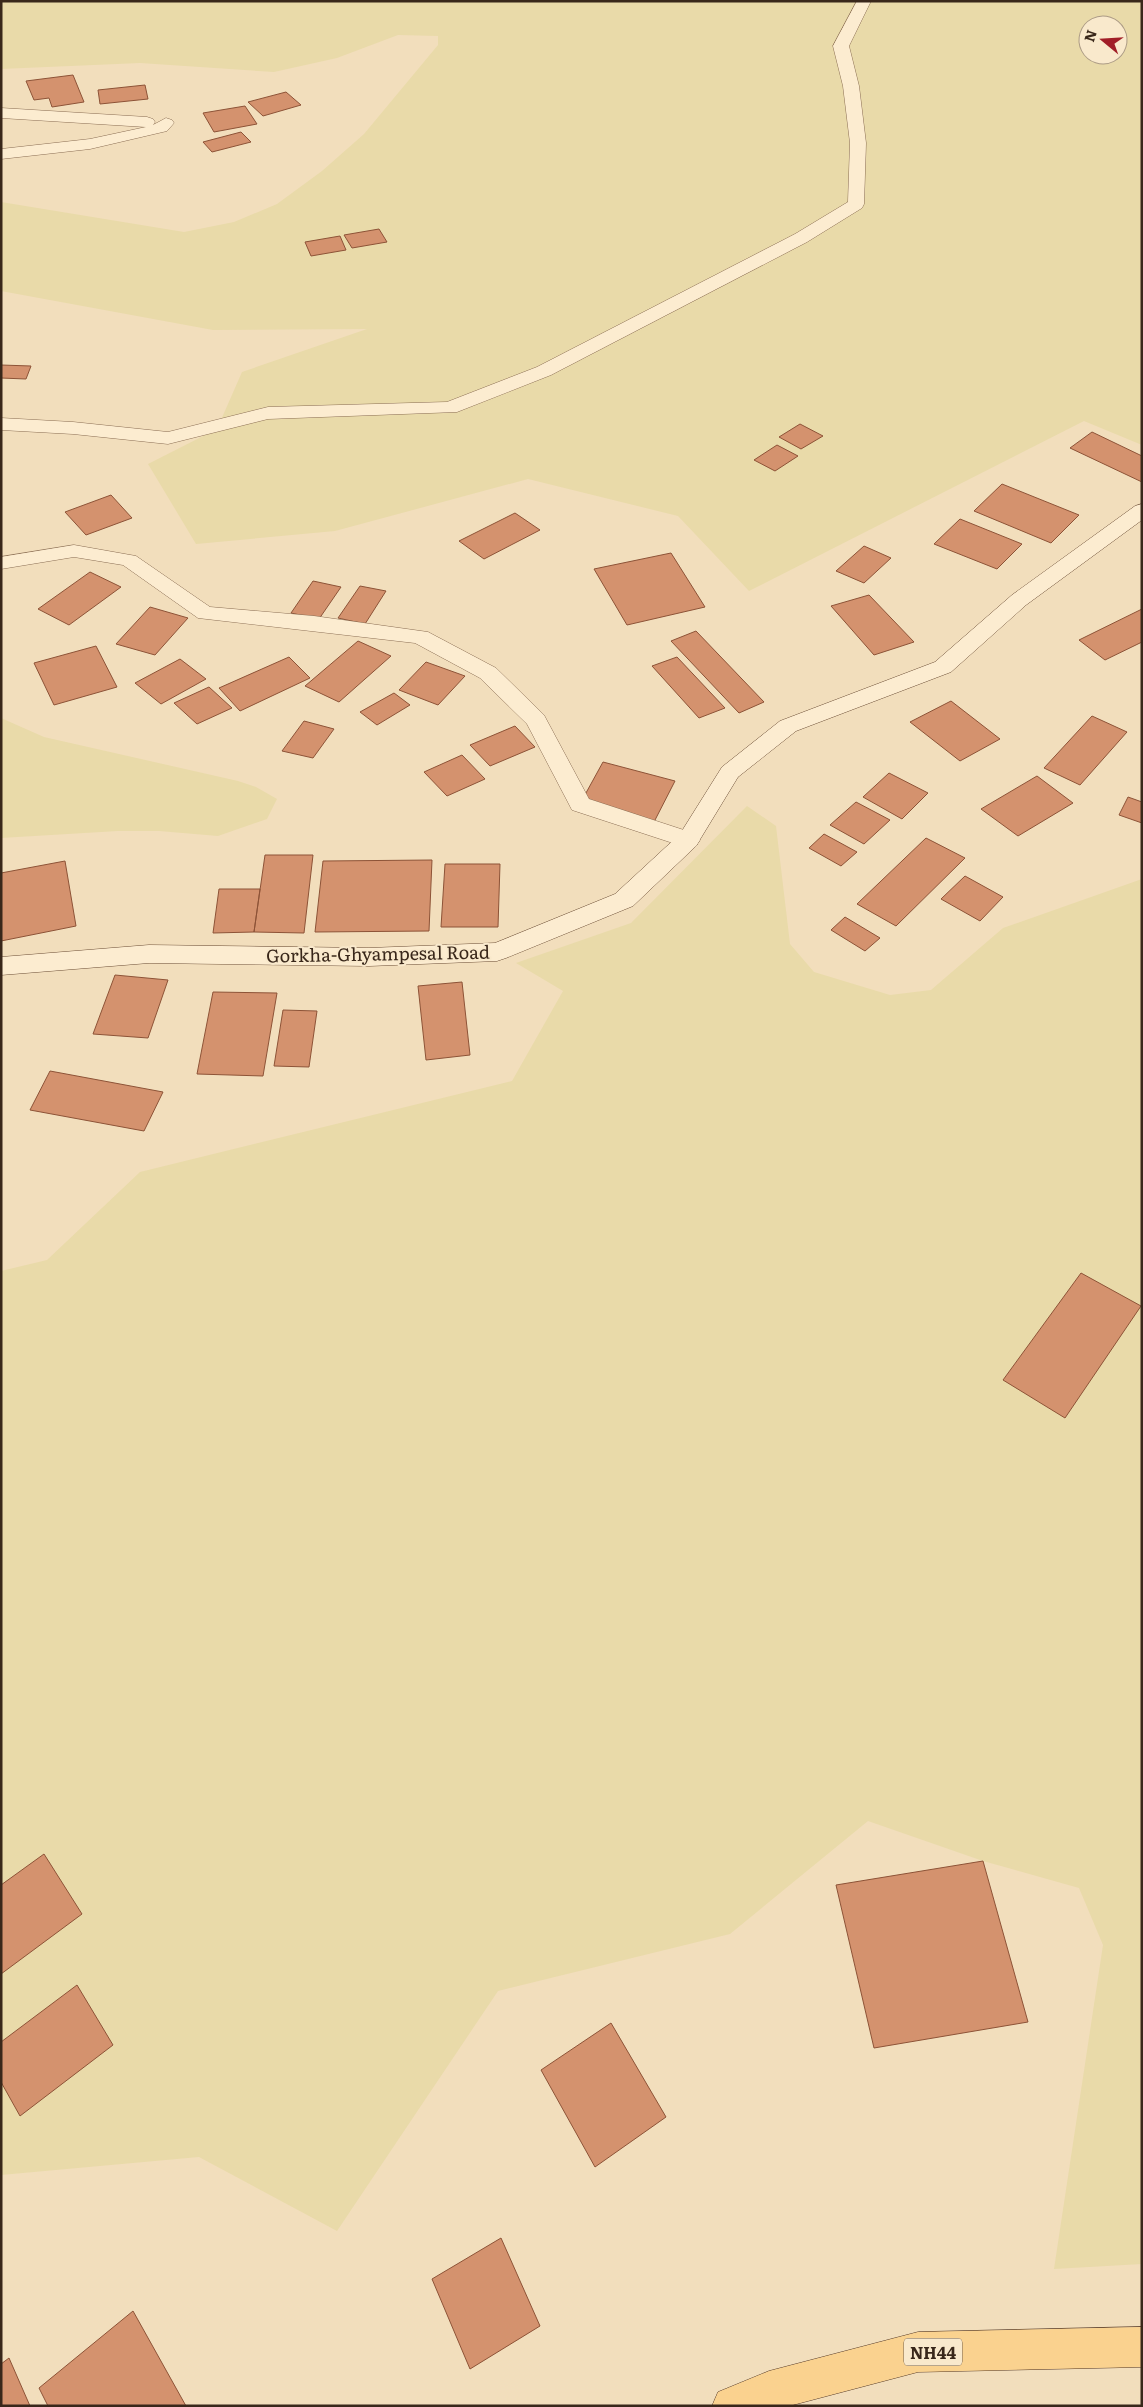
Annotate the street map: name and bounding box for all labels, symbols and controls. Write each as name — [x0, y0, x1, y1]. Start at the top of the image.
north arrow — [1078, 15, 1128, 65]
text: N — [1078, 27, 1101, 44]
street label: Gorkha-Ghyampesal Road — [266, 938, 490, 968]
road number: NH44 — [904, 2338, 962, 2366]

